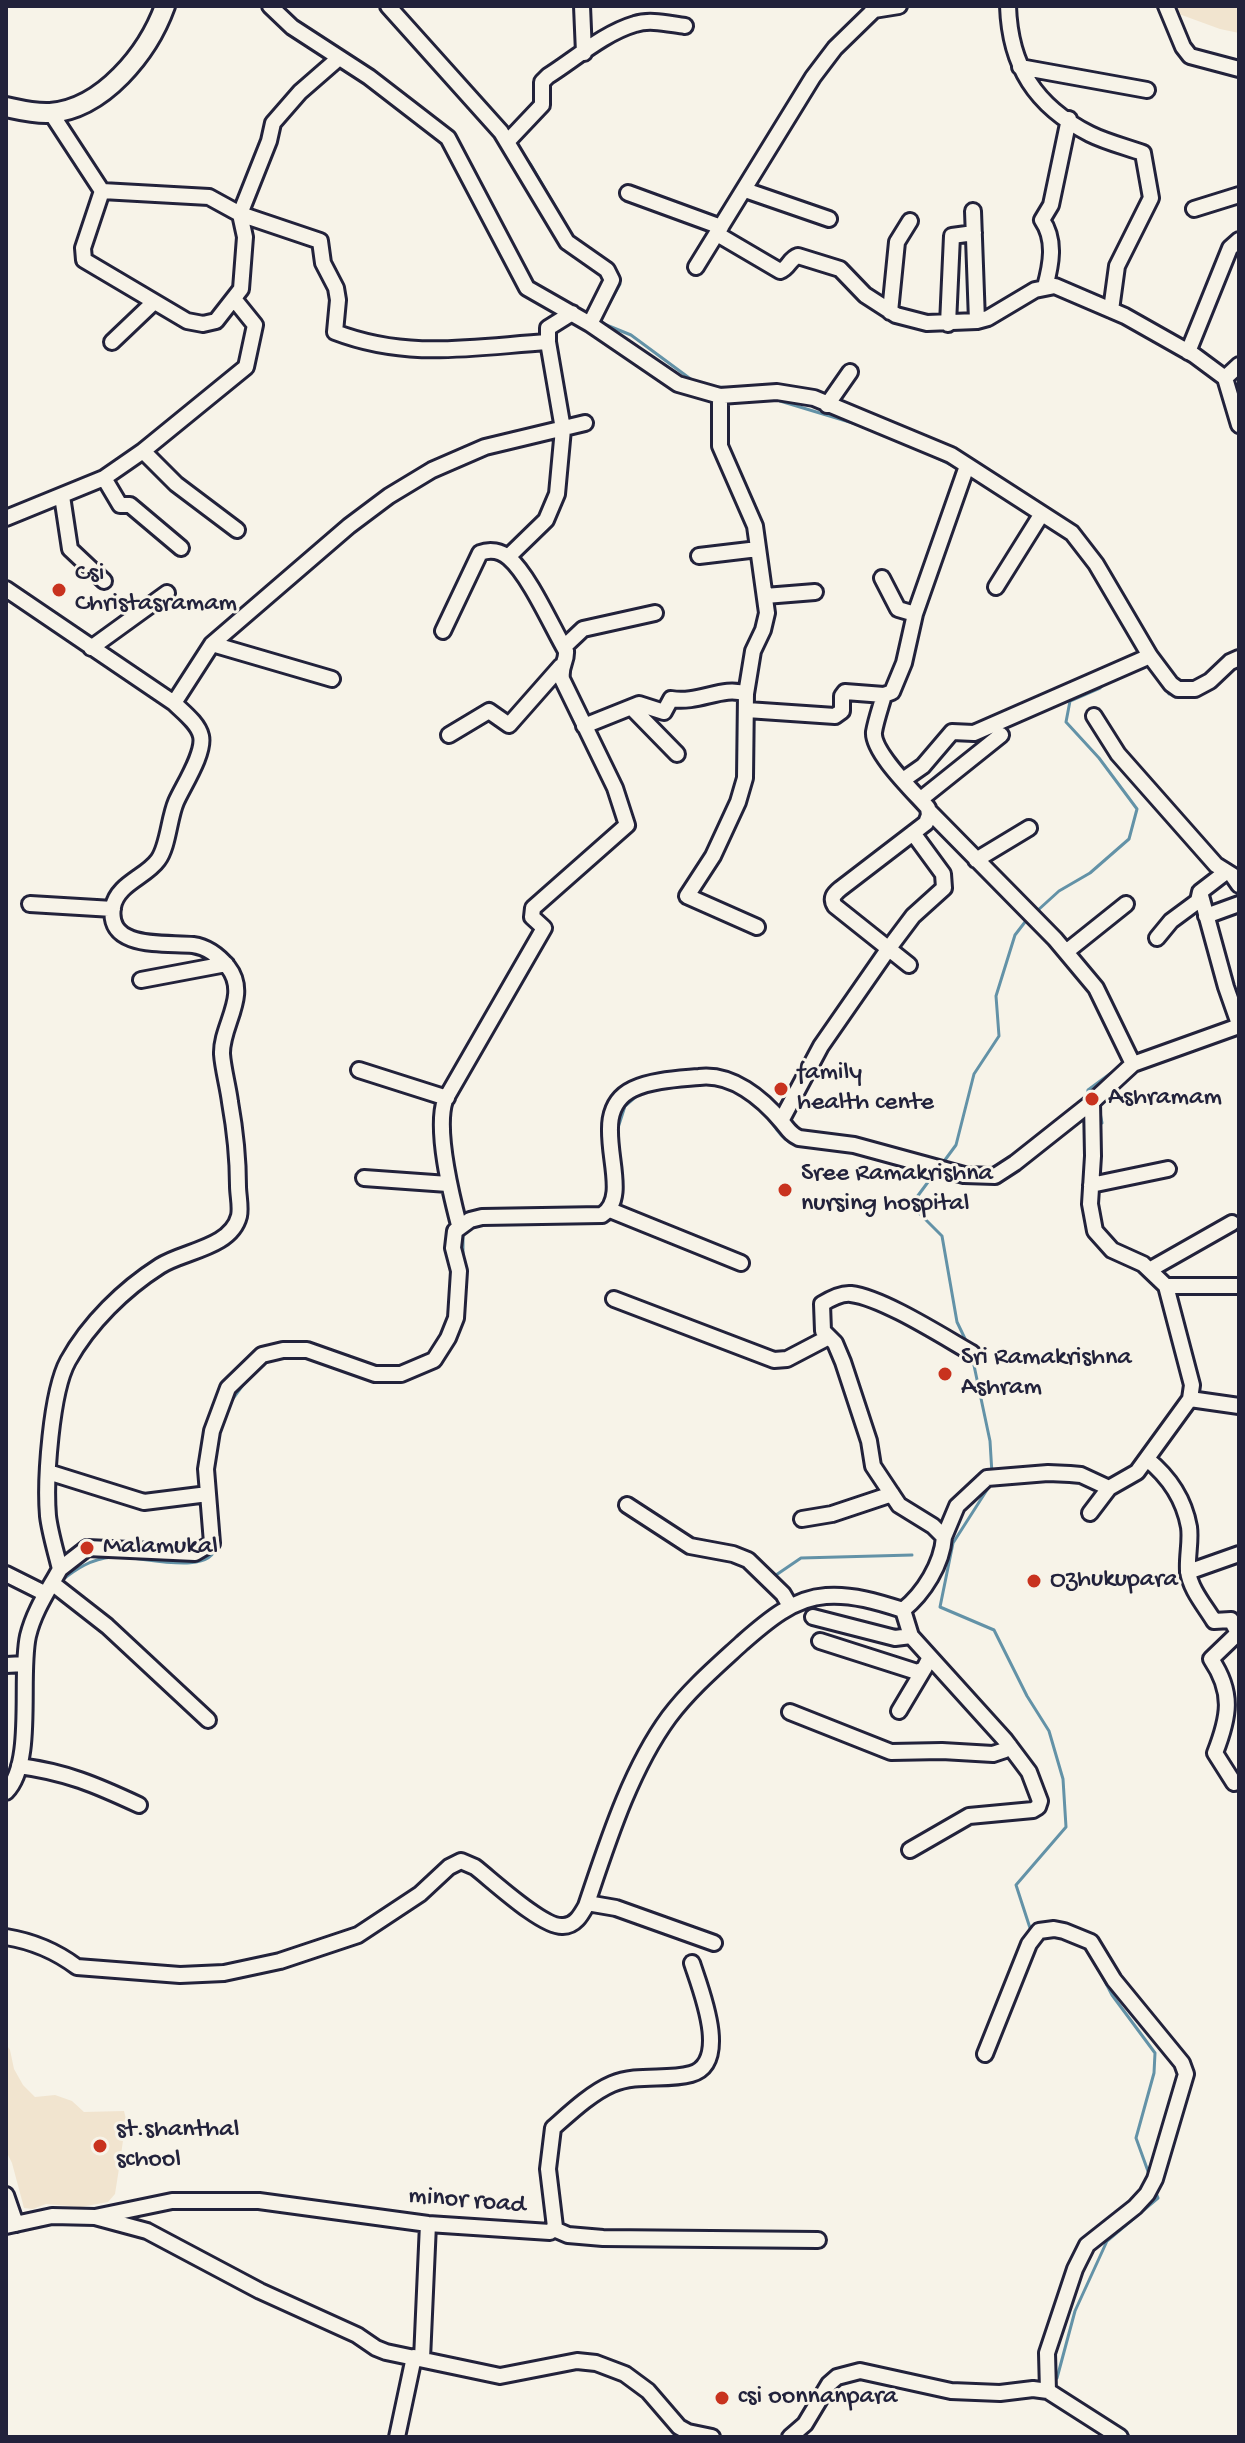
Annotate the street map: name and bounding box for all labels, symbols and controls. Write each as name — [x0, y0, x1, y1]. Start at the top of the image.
place label: Csi Christasramam — [75, 559, 237, 620]
marker: Csi Christasramam — [50, 581, 68, 599]
place label: family health cente — [797, 1058, 934, 1120]
marker: family health cente — [772, 1080, 790, 1098]
place label: Ashramam — [1108, 1083, 1222, 1115]
marker: Ashramam — [1083, 1090, 1101, 1108]
place label: Sree Ramakrishna nursing hospital — [801, 1159, 993, 1220]
marker: Sree Ramakrishna nursing hospital — [776, 1181, 794, 1199]
place label: Sri Ramakrishna Ashram — [961, 1343, 1132, 1404]
marker: Sri Ramakrishna Ashram — [936, 1365, 954, 1383]
place label: Malamukal — [103, 1532, 218, 1564]
marker: Malamukal — [78, 1539, 96, 1557]
place label: Ozhukupara — [1050, 1565, 1178, 1597]
marker: Ozhukupara — [1025, 1572, 1043, 1590]
place label: st.shanthal school — [116, 2115, 239, 2176]
marker: st.shanthal school — [91, 2137, 109, 2155]
street label: minor road — [407, 2181, 527, 2223]
place label: csi oonnanpara — [738, 2382, 898, 2414]
marker: csi oonnanpara — [713, 2389, 731, 2407]

